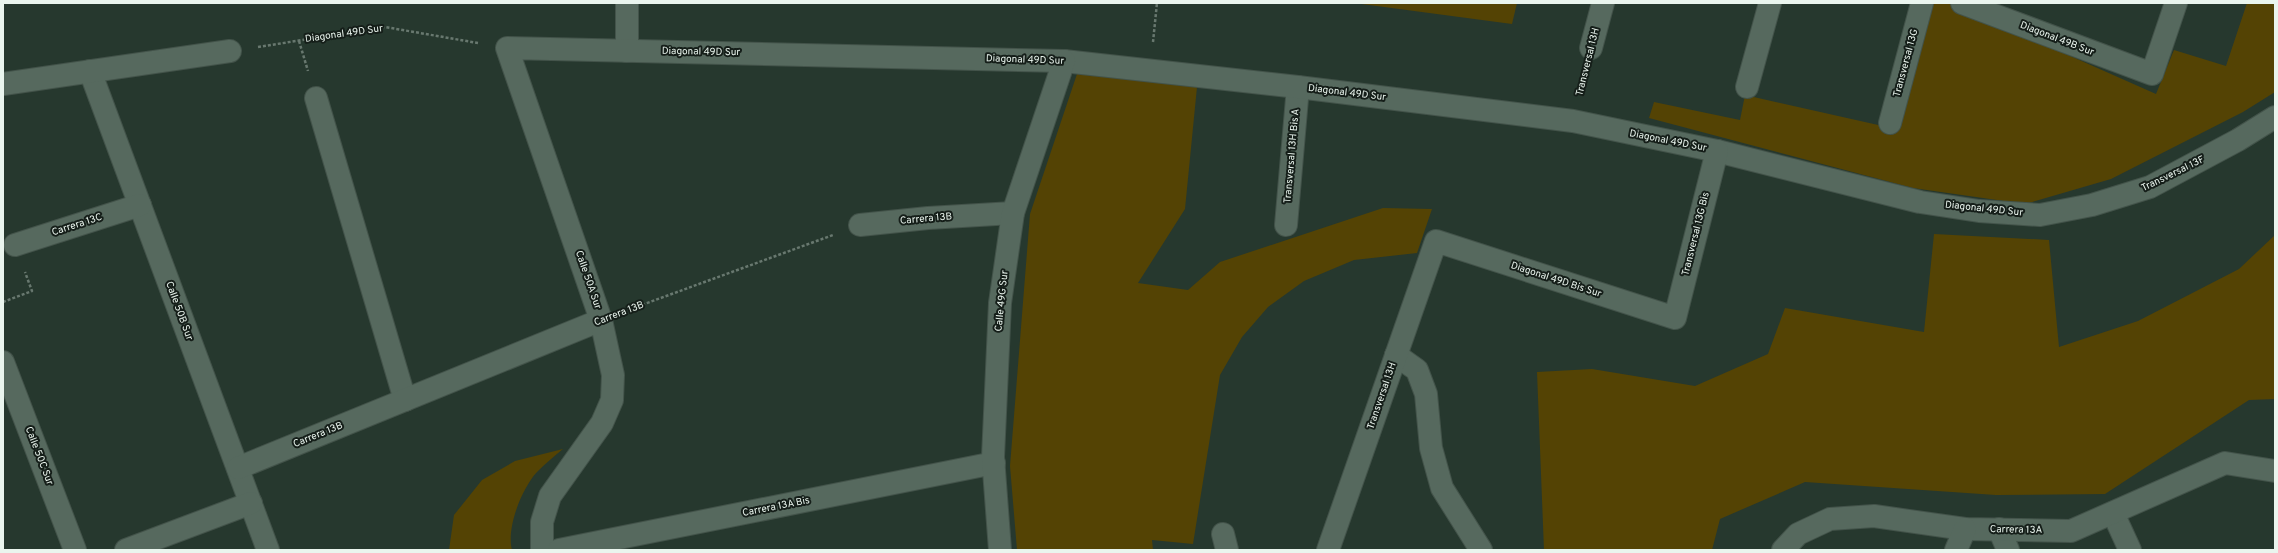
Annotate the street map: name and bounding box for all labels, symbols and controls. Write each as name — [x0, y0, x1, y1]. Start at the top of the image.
street label: Diagonal 49B Sur — [2018, 19, 2096, 59]
street label: Diagonal 49D Sur — [304, 22, 384, 46]
street label: Transversal 13H — [1573, 26, 1603, 98]
street label: Transversal 13G — [1891, 27, 1921, 98]
street label: Diagonal 49D Sur — [662, 45, 741, 59]
street label: Diagonal 49D Sur — [986, 52, 1065, 68]
street label: Diagonal 49D Sur — [1307, 82, 1387, 104]
street label: Transversal 13H Bis A — [1281, 108, 1303, 204]
street label: Diagonal 49D Sur — [1628, 127, 1708, 155]
street label: Transversal 13F — [2139, 153, 2207, 195]
street label: Transversal 13G Bis — [1679, 190, 1713, 277]
street label: Diagonal 49D Sur — [1944, 198, 2024, 220]
street label: Carrera 13B — [899, 210, 953, 228]
street label: Carrera 13C — [50, 211, 104, 239]
street label: Calle 50A Sur — [572, 249, 604, 311]
street label: Diagonal 49D Bis Sur — [1509, 259, 1603, 301]
street label: Calle 49G Sur — [992, 270, 1012, 332]
street label: Calle 50B Sur — [162, 280, 196, 342]
street label: Carrera 13B — [592, 299, 646, 329]
street label: Transversal 13H — [1364, 361, 1400, 431]
street label: Carrera 13B — [291, 419, 345, 451]
street label: Calle 50C Sur — [22, 425, 56, 487]
street label: Carrera 13A Bis — [741, 494, 811, 520]
street label: Carrera 13A — [1990, 523, 2043, 537]

